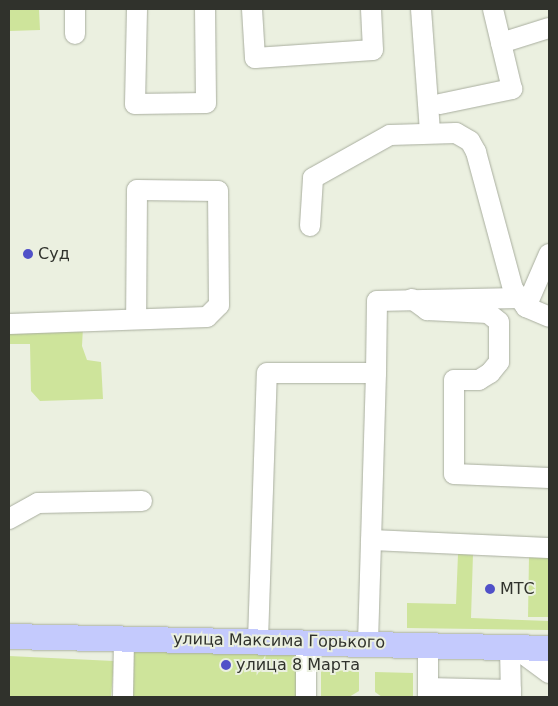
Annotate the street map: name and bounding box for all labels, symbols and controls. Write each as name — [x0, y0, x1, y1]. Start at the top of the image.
place label: Суд — [38, 244, 70, 264]
marker: Суд — [22, 248, 34, 260]
place label: МТС — [500, 579, 535, 599]
marker: МТС — [484, 583, 496, 595]
street label: улица Максима Горького — [173, 630, 385, 652]
place label: улица 8 Марта — [236, 655, 360, 675]
marker: улица 8 Марта — [220, 659, 232, 671]

